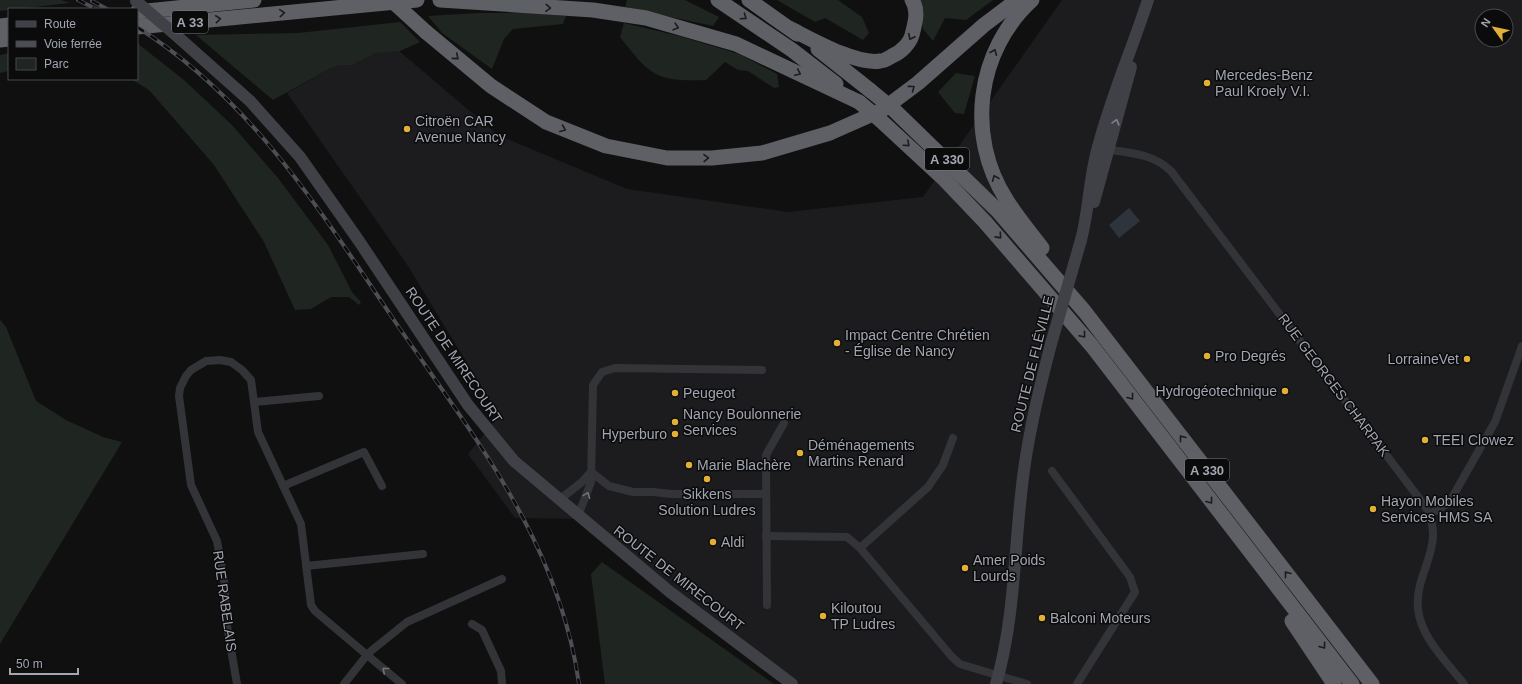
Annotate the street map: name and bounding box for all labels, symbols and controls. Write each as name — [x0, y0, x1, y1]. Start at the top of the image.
one-way arrow — [545, 3, 551, 12]
legend — [8, 8, 138, 80]
one-way arrow — [279, 8, 285, 17]
north arrow — [1474, 8, 1514, 48]
road number: A 33 — [172, 11, 208, 33]
one-way arrow — [740, 12, 747, 20]
one-way arrow — [215, 15, 221, 24]
text: N — [1478, 16, 1493, 29]
text: Route — [44, 17, 76, 31]
one-way arrow — [673, 22, 680, 31]
one-way arrow — [908, 33, 916, 40]
text: Voie ferrée — [44, 37, 102, 51]
one-way arrow — [989, 49, 997, 57]
one-way arrow — [452, 52, 459, 59]
text: Parc — [44, 57, 69, 71]
place label: Mercedes-Benz Paul Kroely V.I. — [1215, 67, 1313, 99]
one-way arrow — [793, 68, 801, 76]
marker: Mercedes-Benz Paul Kroely V.I. — [1202, 78, 1212, 88]
one-way arrow — [908, 85, 915, 92]
place label: Citroën CAR Avenue Nancy — [415, 113, 506, 145]
one-way arrow — [1111, 119, 1120, 126]
marker: Citroën CAR Avenue Nancy — [402, 124, 412, 134]
one-way arrow — [560, 125, 567, 133]
one-way arrow — [902, 139, 910, 147]
road number: A 330 — [925, 148, 969, 170]
one-way arrow — [703, 154, 709, 162]
one-way arrow — [992, 175, 1000, 182]
one-way arrow — [994, 232, 1001, 239]
street label: ROUTE DE MIRECOURT — [402, 284, 506, 426]
street label: ROUTE DE FLÉVILLE — [1007, 294, 1057, 434]
street label: RUE GEORGES CHARPAK — [1275, 310, 1393, 460]
place label: Impact Centre Chrétien - Église de Nancy — [845, 327, 990, 359]
one-way arrow — [1078, 331, 1085, 338]
marker: Impact Centre Chrétien - Église de Nancy — [832, 338, 842, 348]
place label: Pro Degrés — [1215, 348, 1286, 364]
marker: Pro Degrés — [1202, 351, 1212, 361]
place label: LorraineVet — [1387, 351, 1459, 367]
marker: LorraineVet — [1462, 354, 1472, 364]
place label: Hydrogéotechnique — [1156, 383, 1277, 399]
place label: Peugeot — [683, 385, 735, 401]
marker: Hydrogéotechnique — [1280, 386, 1290, 396]
marker: Peugeot — [670, 388, 680, 398]
one-way arrow — [1127, 393, 1134, 400]
place label: Nancy Boulonnerie Services — [683, 406, 802, 438]
marker: Nancy Boulonnerie Services — [670, 417, 680, 427]
place label: Hyperburo — [602, 426, 667, 442]
marker: Hyperburo — [670, 429, 680, 439]
place label: TEEI Clowez — [1433, 432, 1514, 448]
one-way arrow — [1180, 435, 1187, 442]
marker: TEEI Clowez — [1420, 435, 1430, 445]
place label: Déménagements Martins Renard — [808, 437, 915, 469]
marker: Déménagements Martins Renard — [795, 448, 805, 458]
place label: Marie Blachère — [697, 457, 791, 473]
road number: A 330 — [1185, 459, 1229, 481]
marker: Marie Blachère — [684, 460, 694, 470]
marker: Sikkens Solution Ludres — [702, 474, 712, 484]
place label: Sikkens Solution Ludres — [658, 486, 756, 518]
one-way arrow — [583, 491, 591, 498]
place label: Hayon Mobiles Services HMS SA — [1381, 493, 1493, 525]
one-way arrow — [1205, 496, 1212, 503]
marker: Hayon Mobiles Services HMS SA — [1368, 504, 1378, 514]
street label: ROUTE DE MIRECOURT — [611, 522, 748, 634]
place label: Aldi — [721, 534, 744, 550]
marker: Aldi — [708, 537, 718, 547]
street label: RUE RABELAIS — [210, 549, 240, 653]
place label: Amer Poids Lourds — [973, 552, 1045, 584]
marker: Amer Poids Lourds — [960, 563, 970, 573]
one-way arrow — [1285, 572, 1292, 579]
place label: Kiloutou TP Ludres — [831, 600, 895, 632]
place label: Balconi Moteurs — [1050, 610, 1150, 626]
marker: Kiloutou TP Ludres — [818, 611, 828, 621]
marker: Balconi Moteurs — [1037, 613, 1047, 623]
one-way arrow — [1318, 641, 1325, 648]
scale bar — [10, 650, 78, 676]
text: 50 m — [16, 657, 43, 671]
one-way arrow — [382, 667, 389, 674]

